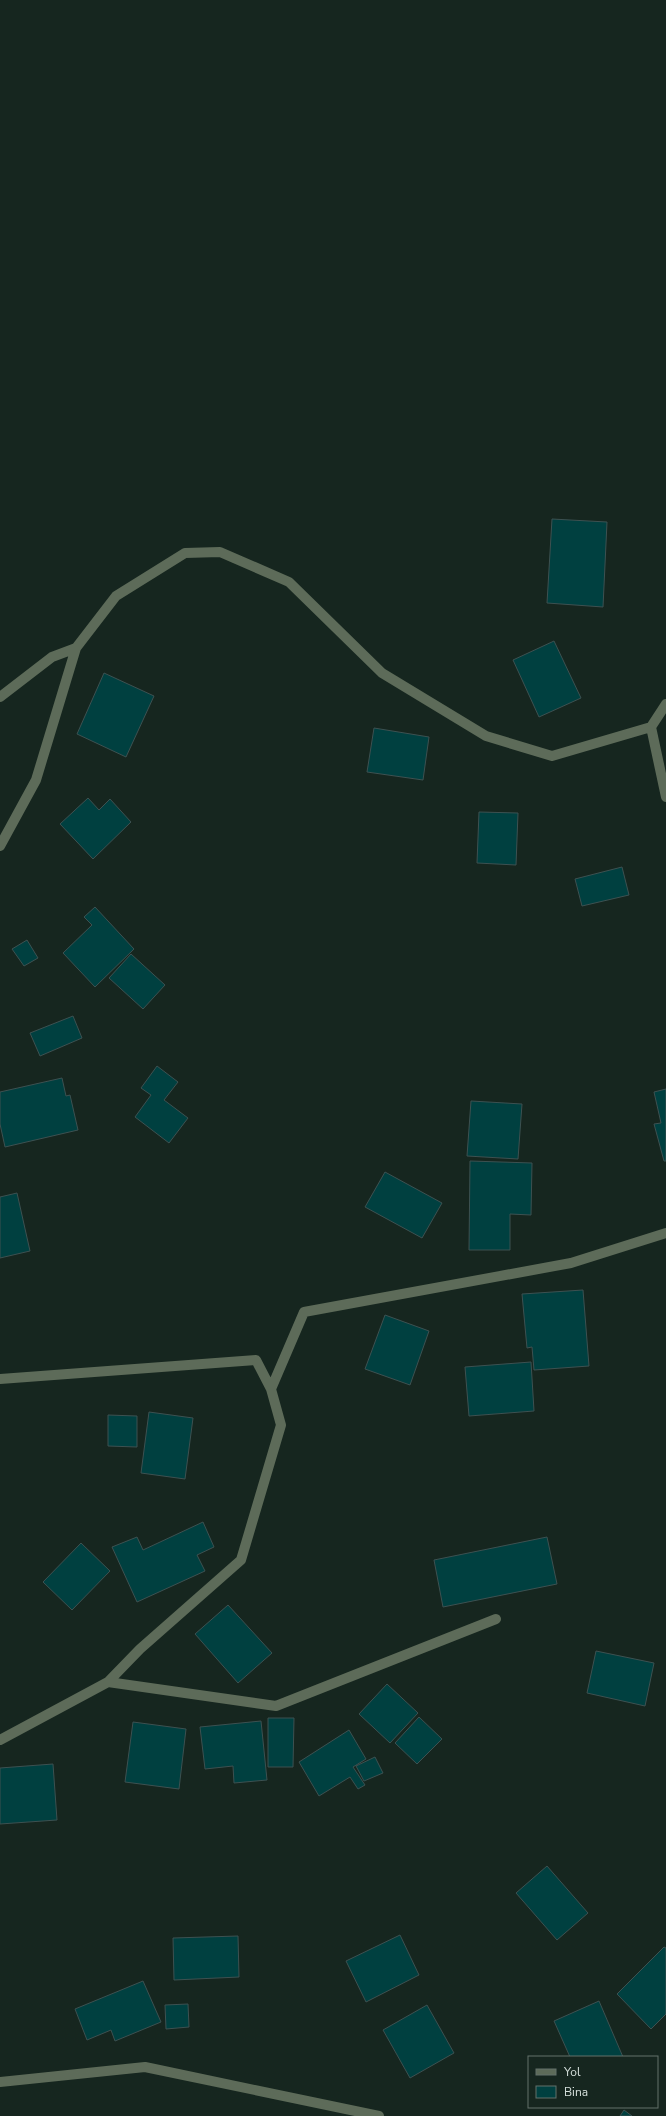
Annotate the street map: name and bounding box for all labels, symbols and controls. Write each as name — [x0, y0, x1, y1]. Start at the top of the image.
legend — [528, 2056, 658, 2108]
text: Yol — [563, 2064, 581, 2080]
text: Bina — [564, 2084, 588, 2100]

